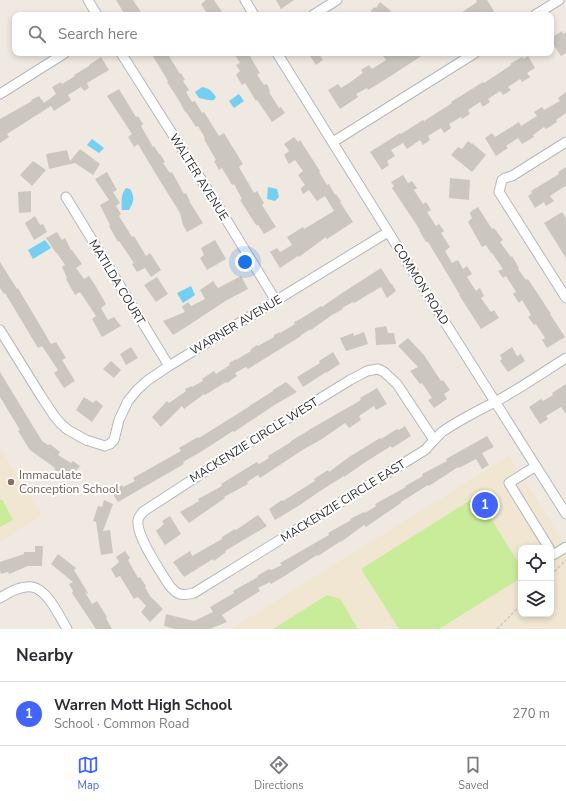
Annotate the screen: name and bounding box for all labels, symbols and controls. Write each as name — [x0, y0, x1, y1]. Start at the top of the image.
search box — [12, 12, 554, 56]
icon: search — [26, 23, 48, 45]
text: Search here — [58, 24, 138, 44]
street label: WALTER AVENUE — [166, 131, 232, 223]
street label: MATILDA COURT — [85, 237, 149, 328]
street label: COMMON ROAD — [389, 240, 453, 328]
your location — [235, 252, 255, 272]
street label: WARNER AVENUE — [187, 291, 285, 359]
street label: MACKENZIE CIRCLE WEST — [187, 393, 322, 486]
street label: MACKENZIE CIRCLE EAST — [278, 456, 409, 546]
place label: Immaculate Conception School — [19, 467, 120, 497]
marker: Immaculate Conception School — [6, 477, 16, 487]
pin: 1 — [472, 490, 498, 520]
map controls — [518, 545, 554, 617]
button: locate — [518, 545, 554, 581]
button: layers — [518, 581, 554, 617]
text: Nearby — [16, 644, 73, 667]
text: Warren Mott High School — [54, 695, 232, 715]
text: 1 — [25, 705, 33, 723]
text: 270 m — [512, 705, 550, 723]
text: School · Common Road — [54, 715, 189, 733]
tab: Map — [77, 754, 99, 793]
tab: Directions — [254, 754, 304, 793]
tab: Saved — [458, 754, 489, 793]

